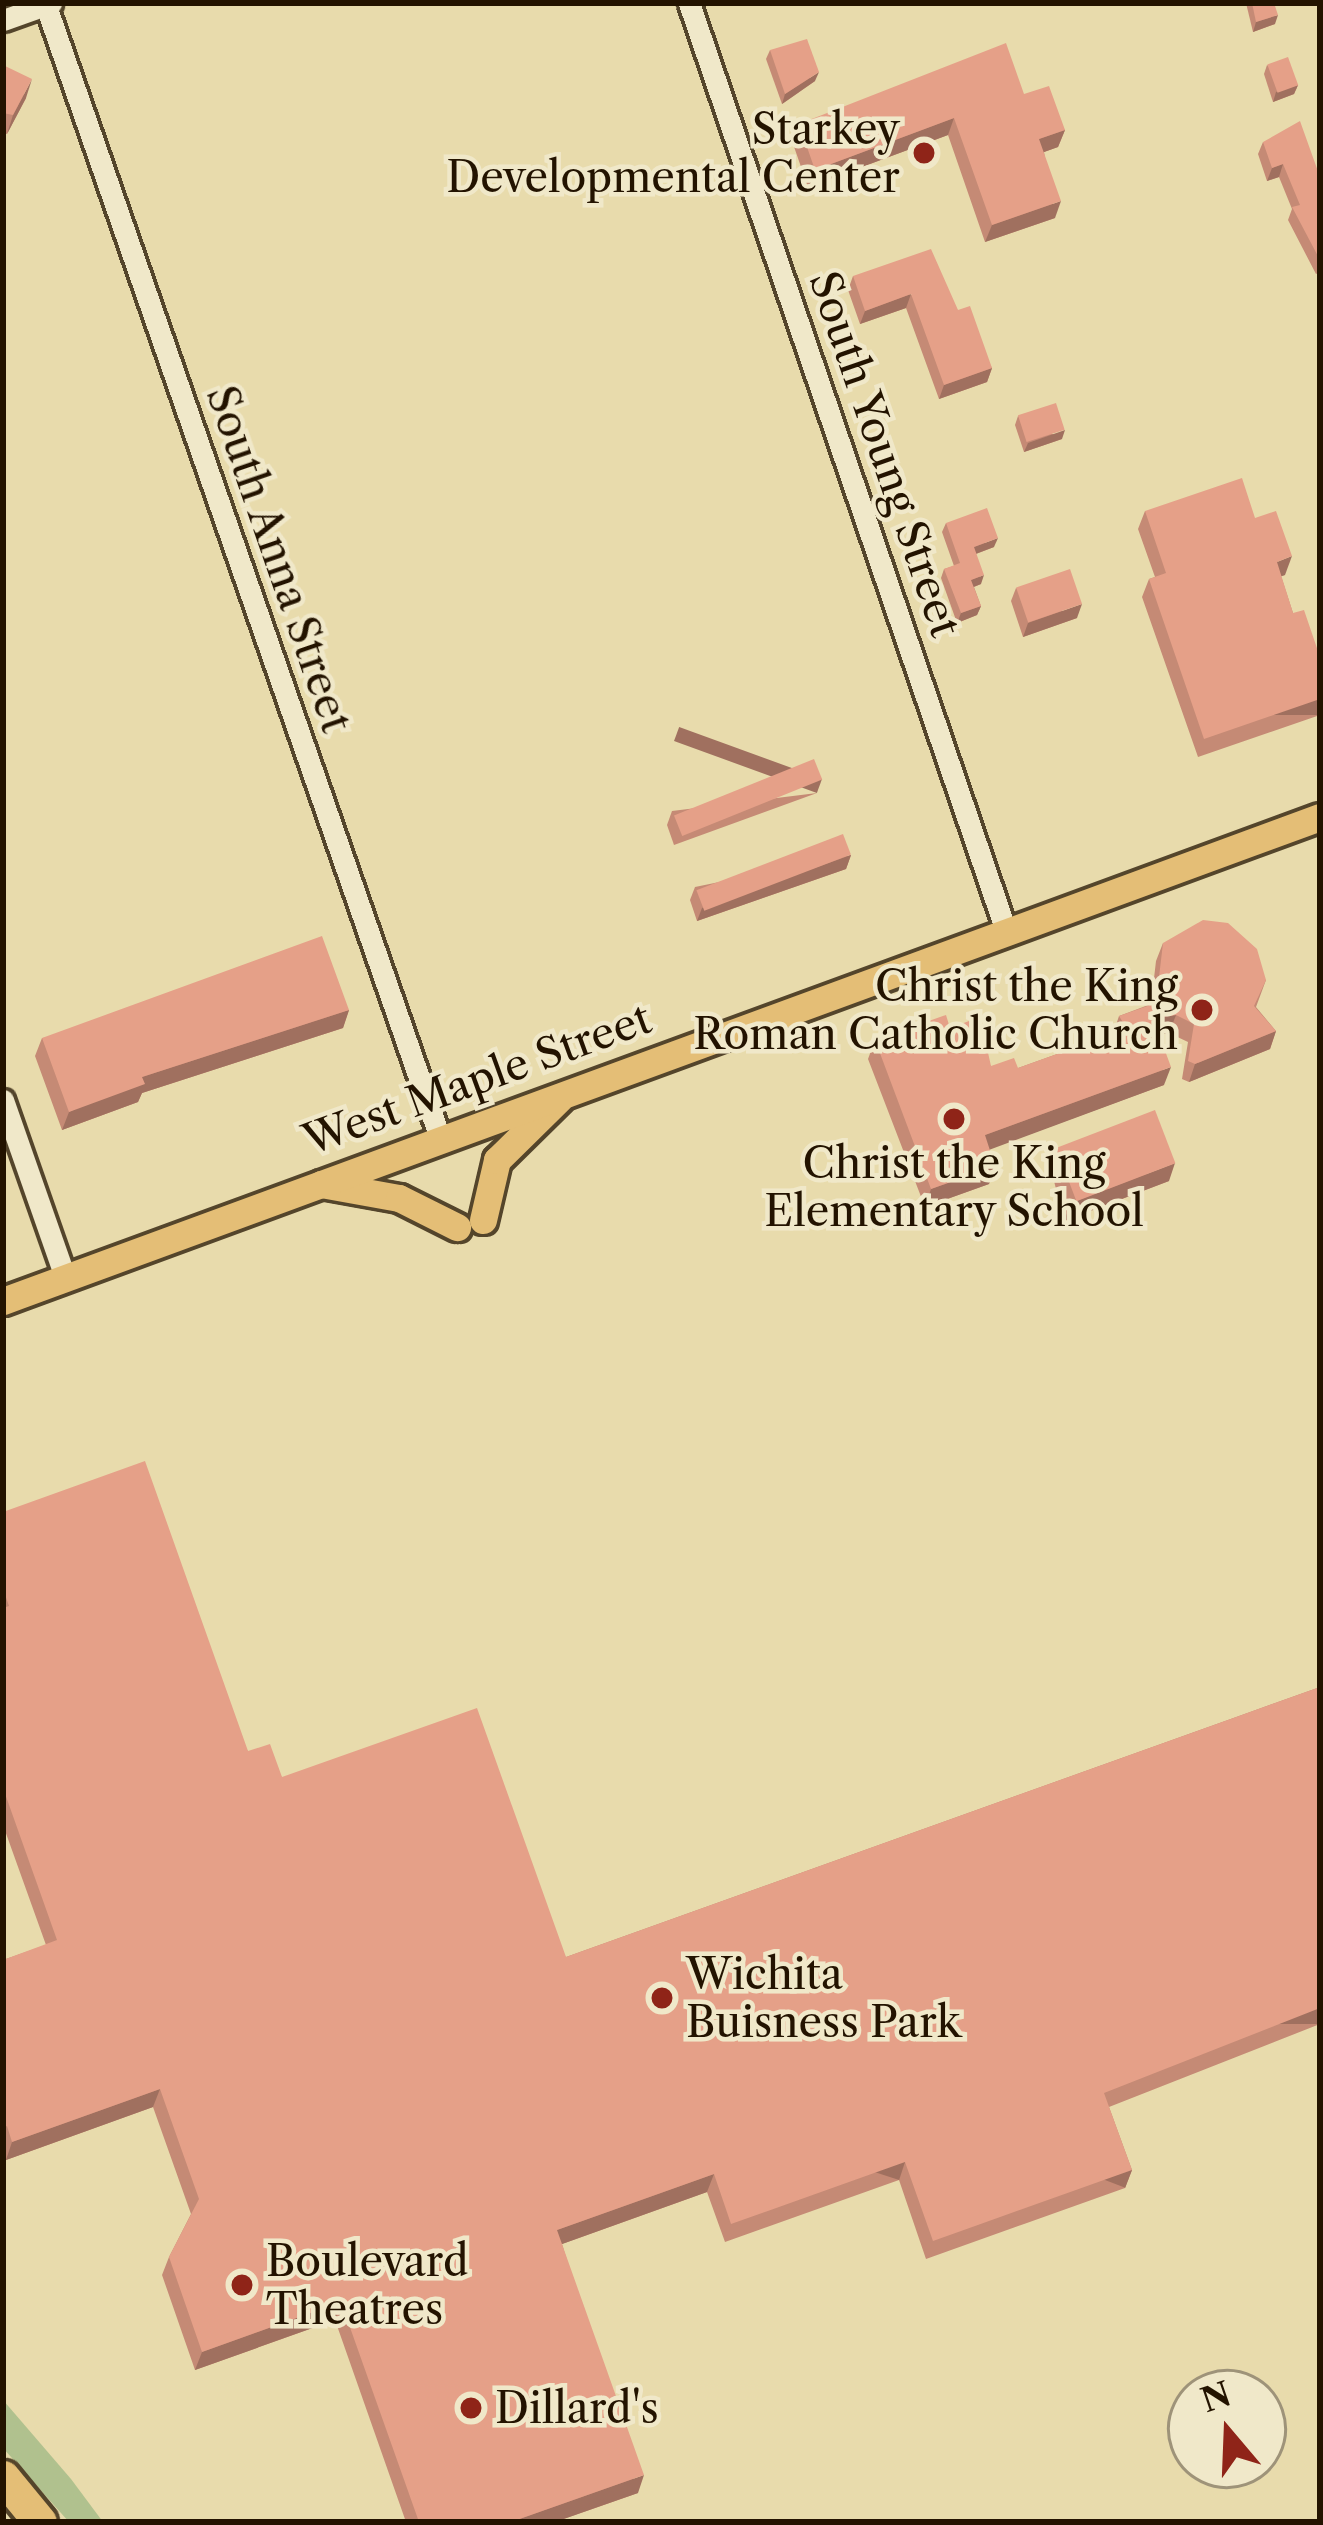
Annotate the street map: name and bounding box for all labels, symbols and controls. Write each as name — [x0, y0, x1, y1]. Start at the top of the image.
place label: Starkey Developmental Center — [446, 104, 900, 202]
marker: Starkey Developmental Center — [911, 140, 937, 166]
street label: South Young Street — [799, 264, 971, 644]
street label: South Anna Street — [196, 378, 362, 740]
place label: Christ the King Roman Catholic Church — [693, 961, 1178, 1060]
street label: West Maple Street — [296, 993, 658, 1165]
marker: Christ the King Roman Catholic Church — [1189, 997, 1215, 1023]
marker: Christ the King Elementary School — [941, 1106, 967, 1132]
place label: Christ the King Elementary School — [764, 1138, 1144, 1236]
place label: Wichita Buisness Park — [686, 1949, 961, 2048]
marker: Wichita Buisness Park — [649, 1985, 675, 2011]
place label: Boulevard Theatres — [266, 2236, 469, 2334]
marker: Boulevard Theatres — [229, 2272, 255, 2298]
north arrow — [1167, 2369, 1287, 2489]
text: N — [1196, 2373, 1236, 2421]
place label: Dillard's — [495, 2383, 659, 2433]
marker: Dillard's — [458, 2395, 484, 2421]

